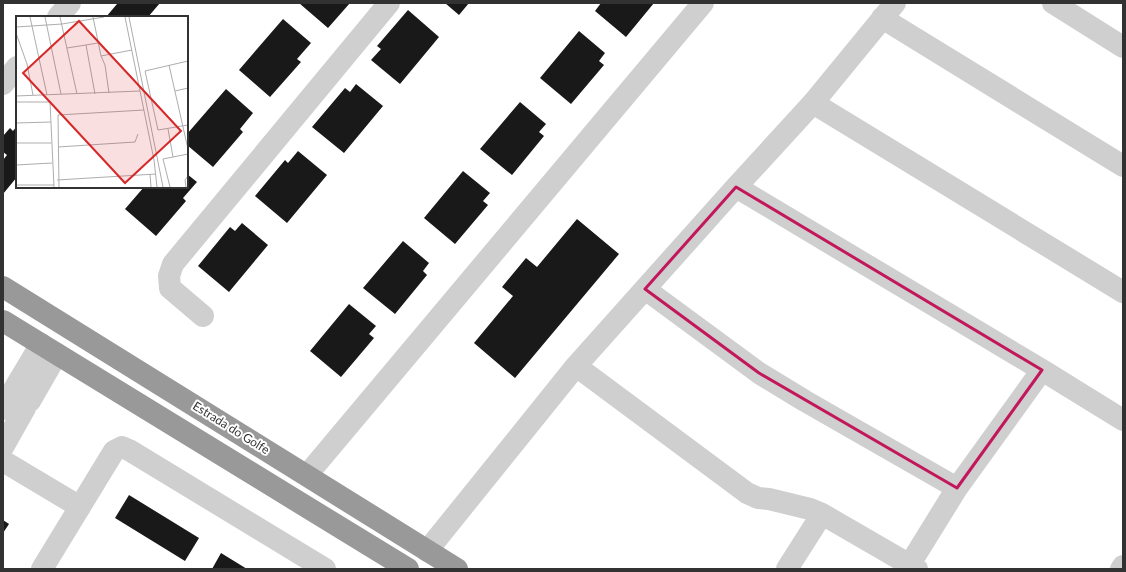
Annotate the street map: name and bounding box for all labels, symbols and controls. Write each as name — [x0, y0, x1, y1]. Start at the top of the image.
inset map — [16, 16, 188, 188]
street label: Estrada do Golfe — [190, 398, 272, 457]

